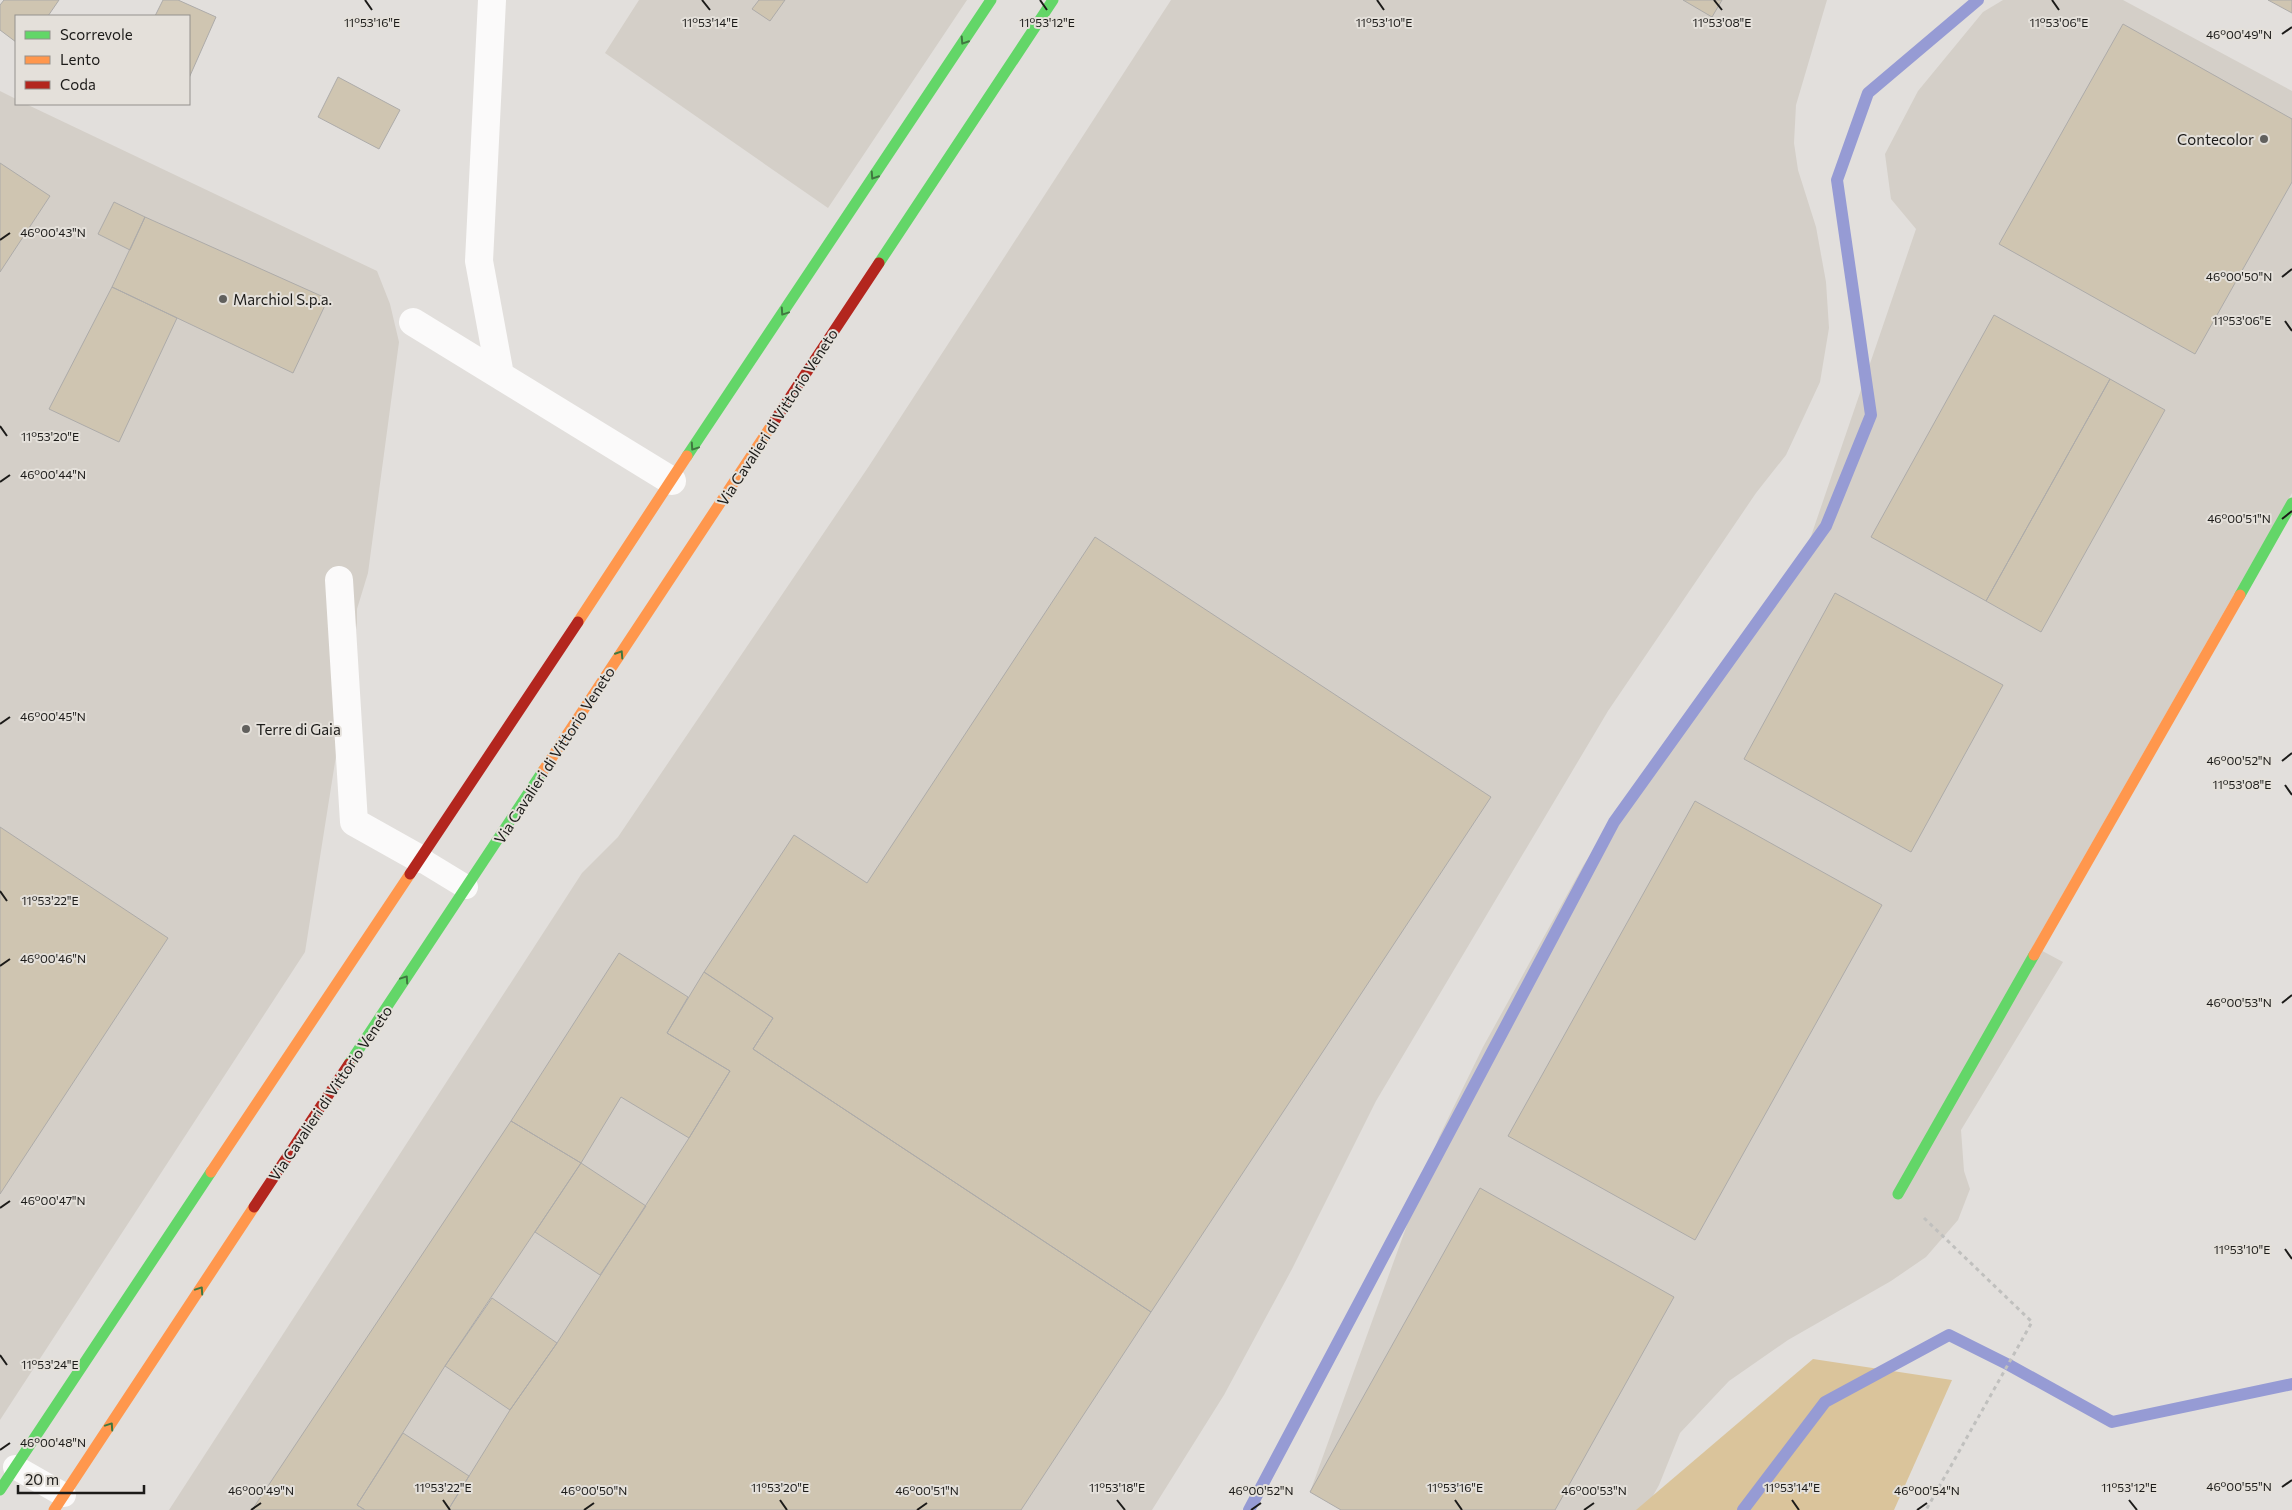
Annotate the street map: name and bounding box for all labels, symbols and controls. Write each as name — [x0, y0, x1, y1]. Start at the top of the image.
legend — [15, 15, 190, 105]
text: 11°53'16"E — [344, 15, 400, 29]
text: 11°53'14"E — [682, 15, 738, 29]
text: 11°53'12"E — [1019, 15, 1075, 29]
text: 11°53'10"E — [1356, 15, 1412, 29]
text: 11°53'08"E — [1693, 15, 1751, 29]
text: 11°53'06"E — [2030, 15, 2088, 29]
text: Scorrevole — [60, 25, 133, 43]
text: 46°00'49"N — [2206, 27, 2272, 41]
one-way arrow — [961, 35, 970, 44]
text: Lento — [60, 50, 100, 68]
text: Coda — [60, 75, 96, 93]
place label: Contecolor — [2177, 130, 2254, 148]
marker: Contecolor — [2258, 133, 2270, 145]
one-way arrow — [871, 171, 881, 180]
text: 46°00'43"N — [20, 225, 86, 239]
text: 46°00'50"N — [2206, 269, 2272, 283]
place label: Marchiol S.p.a. — [233, 290, 332, 308]
marker: Marchiol S.p.a. — [217, 293, 229, 305]
one-way arrow — [781, 306, 791, 315]
text: 11°53'06"E — [2213, 313, 2271, 327]
street label: Via Cavalieri di Vittorio Veneto — [713, 325, 841, 509]
text: 11°53'20"E — [21, 429, 79, 443]
one-way arrow — [691, 442, 701, 451]
text: 46°00'44"N — [20, 467, 86, 481]
text: 46°00'51"N — [2207, 511, 2271, 525]
one-way arrow — [614, 651, 624, 660]
street label: Via Cavalieri di Vittorio Veneto — [490, 663, 618, 847]
text: 46°00'45"N — [20, 709, 86, 723]
place label: Terre di Gaia — [256, 720, 341, 738]
marker: Terre di Gaia — [240, 723, 252, 735]
text: 46°00'52"N — [2206, 753, 2272, 767]
text: 11°53'08"E — [2213, 777, 2271, 791]
text: 11°53'22"E — [21, 893, 79, 907]
text: 46°00'46"N — [20, 951, 86, 965]
one-way arrow — [399, 976, 408, 985]
text: 46°00'53"N — [2206, 995, 2272, 1009]
street label: Via Cavalieri di Vittorio Veneto — [265, 1002, 395, 1184]
text: 46°00'47"N — [21, 1193, 86, 1207]
text: 11°53'10"E — [2214, 1242, 2270, 1256]
one-way arrow — [193, 1286, 203, 1295]
text: 11°53'24"E — [21, 1357, 79, 1371]
one-way arrow — [104, 1422, 113, 1431]
text: 46°00'48"N — [20, 1435, 86, 1449]
scale bar — [18, 1462, 144, 1494]
text: 20 m — [25, 1470, 59, 1488]
text: 46°00'55"N — [2206, 1479, 2272, 1493]
text: 11°53'22"E — [414, 1480, 472, 1494]
text: 11°53'20"E — [751, 1480, 809, 1494]
text: 11°53'18"E — [1089, 1480, 1145, 1494]
text: 11°53'16"E — [1427, 1480, 1483, 1494]
text: 11°53'14"E — [1764, 1480, 1820, 1494]
text: 11°53'12"E — [2101, 1480, 2157, 1494]
text: 46°00'49"N — [228, 1483, 294, 1497]
text: 46°00'50"N — [561, 1483, 627, 1497]
text: 46°00'51"N — [895, 1483, 959, 1497]
text: 46°00'52"N — [1228, 1483, 1294, 1497]
text: 46°00'53"N — [1561, 1483, 1627, 1497]
text: 46°00'54"N — [1894, 1483, 1960, 1497]

